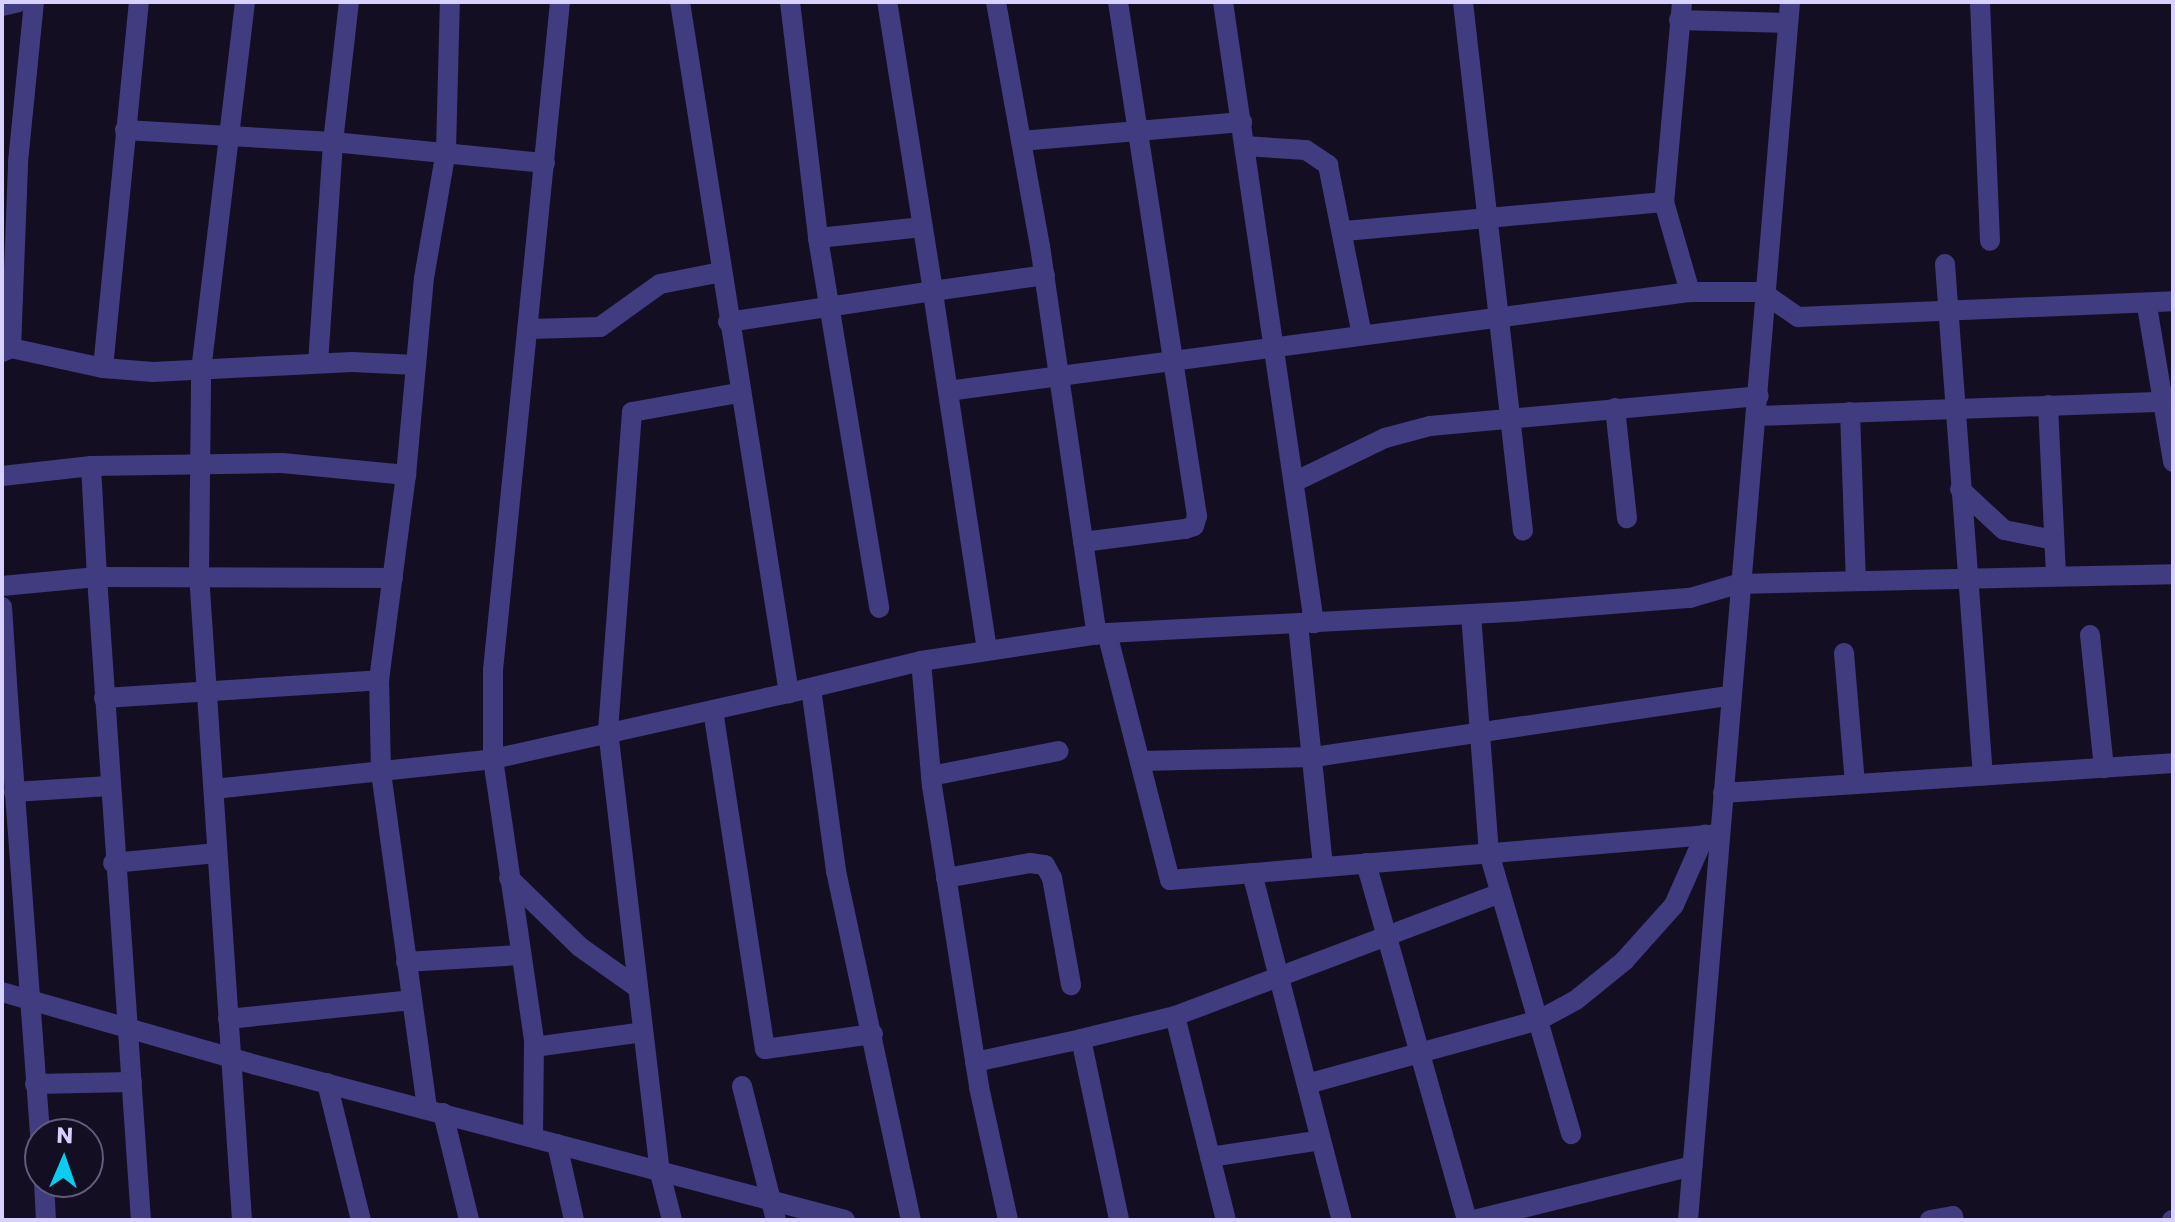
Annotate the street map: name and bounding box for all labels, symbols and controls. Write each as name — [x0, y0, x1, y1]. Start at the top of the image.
north arrow — [24, 1118, 104, 1198]
text: N — [56, 1120, 74, 1151]

